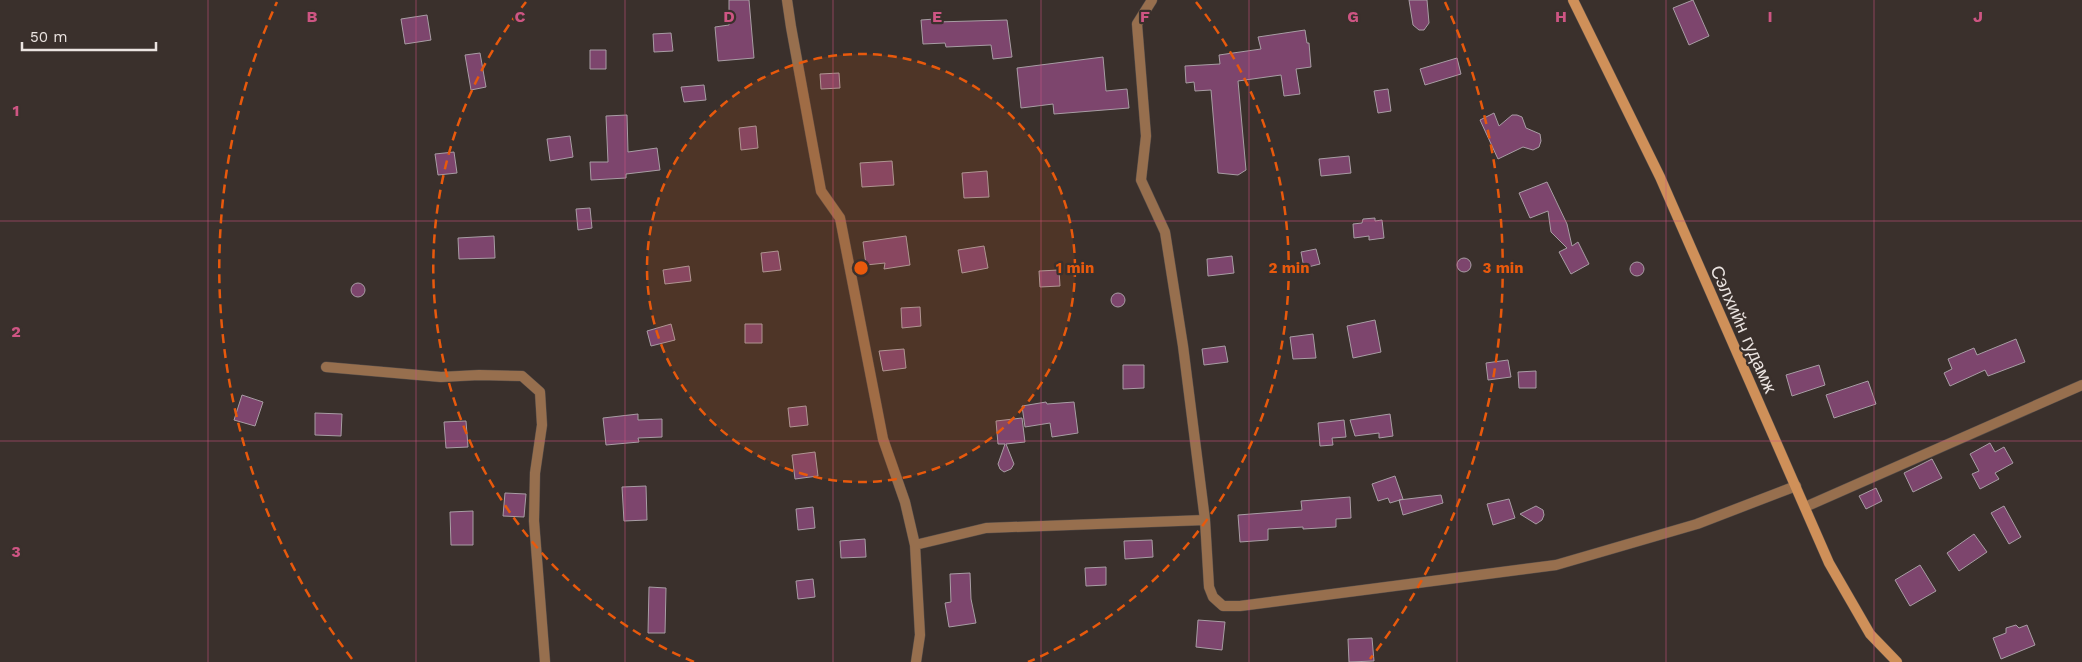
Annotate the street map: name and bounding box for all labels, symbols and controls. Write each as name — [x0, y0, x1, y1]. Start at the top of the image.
text: B — [307, 7, 318, 26]
text: C — [515, 7, 526, 26]
text: D — [723, 7, 735, 26]
text: E — [932, 7, 942, 26]
text: F — [1140, 7, 1150, 26]
text: G — [1347, 7, 1359, 26]
text: H — [1555, 7, 1567, 26]
text: I — [1767, 7, 1773, 26]
text: J — [1973, 7, 1983, 26]
scale bar — [22, 20, 156, 52]
text: 50 m — [30, 28, 67, 46]
text: 1 — [13, 101, 19, 120]
centre of rings — [852, 259, 870, 277]
text: 1 min — [1056, 259, 1094, 277]
text: 2 min — [1268, 259, 1310, 277]
text: 3 min — [1483, 259, 1523, 277]
street label: Сэлхийн гудамж — [1706, 262, 1782, 396]
text: 2 — [11, 322, 21, 341]
text: 3 — [11, 542, 21, 561]

